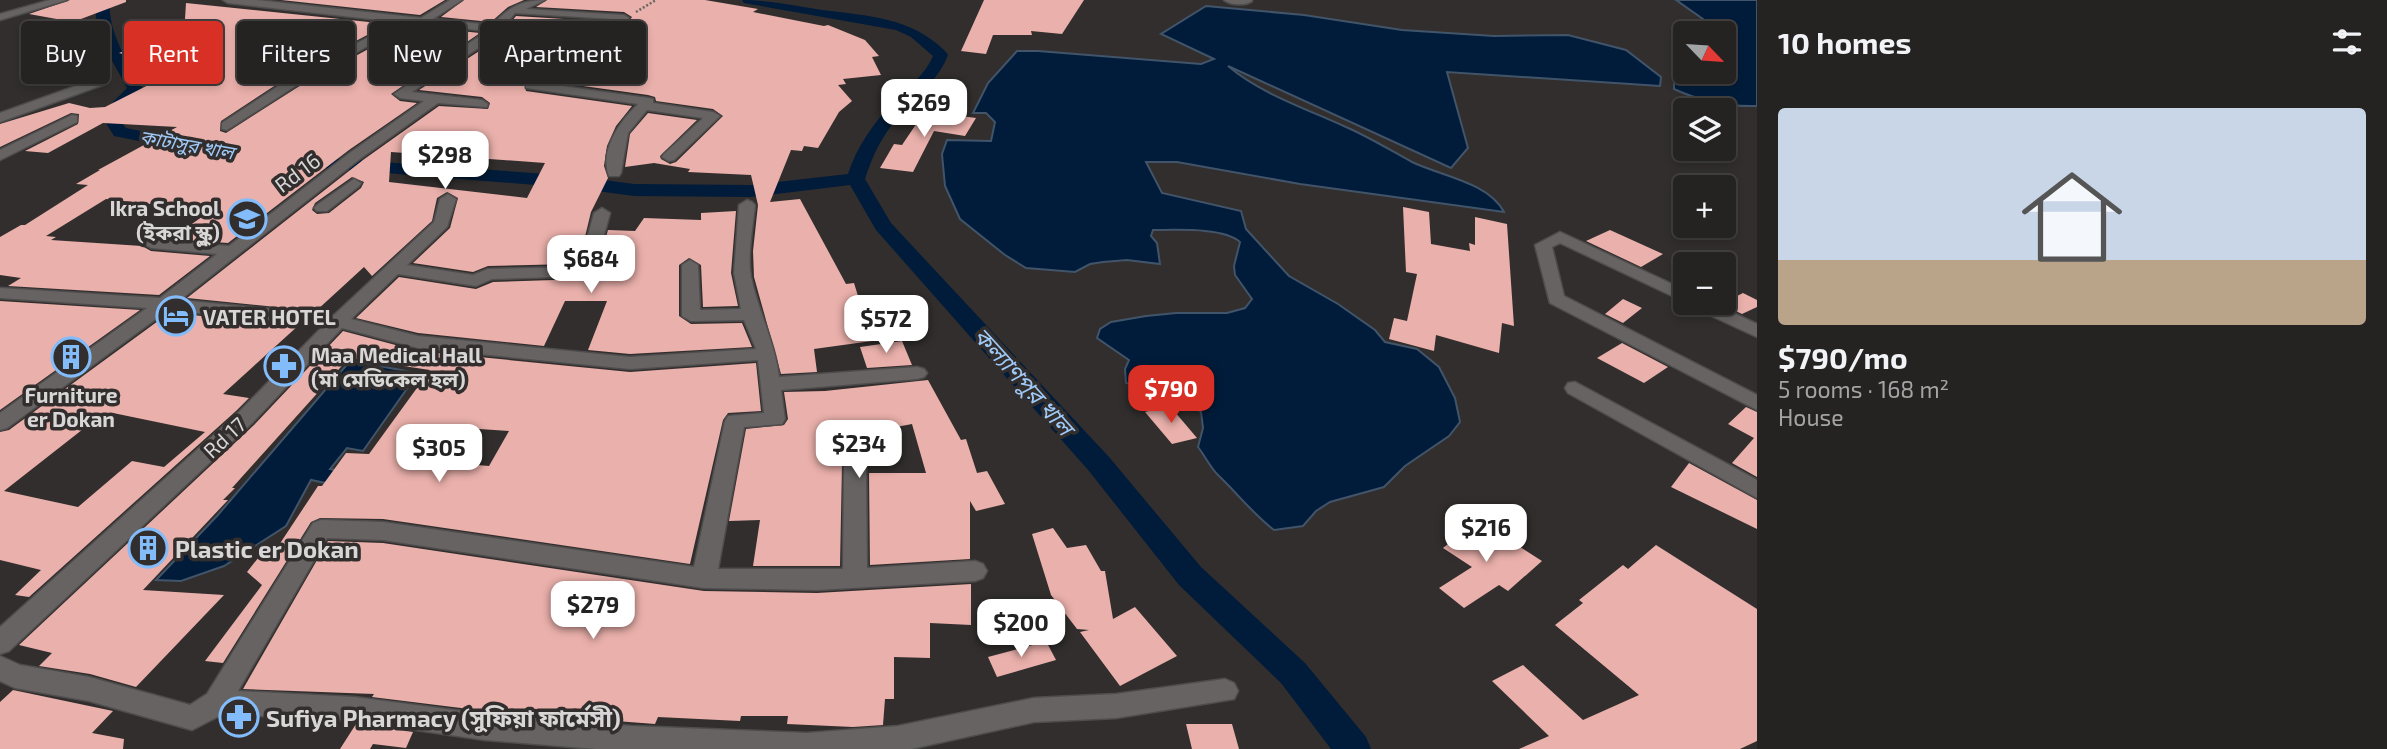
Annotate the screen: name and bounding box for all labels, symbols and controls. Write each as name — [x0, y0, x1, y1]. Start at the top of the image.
chip: Buy — [21, 21, 110, 84]
chip: Rent — [124, 21, 223, 84]
chip: Filters — [237, 21, 355, 84]
chip: New — [369, 21, 466, 84]
chip: Apartment — [480, 21, 646, 84]
north arrow — [1673, 21, 1736, 84]
map controls — [1673, 21, 1736, 315]
icon: filters — [2328, 23, 2366, 61]
text: 10 homes — [1778, 24, 1911, 60]
pin: $269 — [883, 80, 965, 139]
text: $269 — [897, 88, 951, 116]
button: layers — [1673, 98, 1736, 161]
water label: কাটাসুর খাল — [138, 124, 240, 165]
pin: $298 — [404, 132, 486, 191]
text: $298 — [418, 140, 472, 168]
street label: Rd 16 — [269, 147, 325, 197]
icon: home — [2009, 154, 2135, 280]
button: + — [1673, 175, 1736, 238]
place label: Ikra School (ইকরা স্কুল) — [109, 195, 220, 247]
school or university icon: Ikra School (ইকরা স্কুল) — [226, 198, 268, 240]
pin: $684 — [550, 236, 632, 295]
text: $684 — [563, 244, 619, 272]
button: − — [1673, 252, 1736, 315]
hotel icon: VATER HOTEL — [155, 295, 197, 337]
pin: $572 — [845, 296, 927, 355]
place label: VATER HOTEL — [203, 304, 336, 329]
text: $572 — [860, 304, 912, 332]
water label: কল্যাণপুর খাল — [968, 321, 1083, 444]
building icon: Furniture er Dokan — [50, 336, 92, 378]
text: $790/mo — [1778, 339, 1908, 375]
place label: Maa Medical Hall (মা মেডিকেল হল) — [311, 342, 482, 391]
pharmacy icon: Maa Medical Hall (মা মেডিকেল হল) — [263, 345, 305, 387]
pin: $790 — [1130, 366, 1212, 425]
text: $790 — [1144, 374, 1198, 402]
text: 5 rooms · 168 m² — [1778, 375, 1949, 403]
place label: Furniture er Dokan — [25, 382, 118, 431]
text: House — [1778, 403, 1844, 431]
street label: Rd 17 — [198, 411, 251, 463]
pin: $234 — [818, 420, 900, 480]
pin: $305 — [398, 424, 480, 484]
text: $234 — [832, 429, 886, 457]
text: $305 — [412, 433, 466, 461]
pin: $216 — [1445, 504, 1527, 564]
text: $216 — [1461, 513, 1511, 541]
building icon: Plastic er Dokan — [127, 527, 169, 569]
place label: Plastic er Dokan — [175, 534, 359, 563]
pin: $279 — [552, 582, 634, 641]
text: $279 — [567, 590, 619, 618]
pin: $200 — [980, 600, 1062, 659]
text: $200 — [993, 608, 1049, 636]
pharmacy icon: Sufiya Pharmacy (সুফিয়া ফার্মেসী) — [218, 696, 260, 738]
place label: Sufiya Pharmacy (সুফিয়া ফার্মেসী) — [266, 703, 621, 733]

